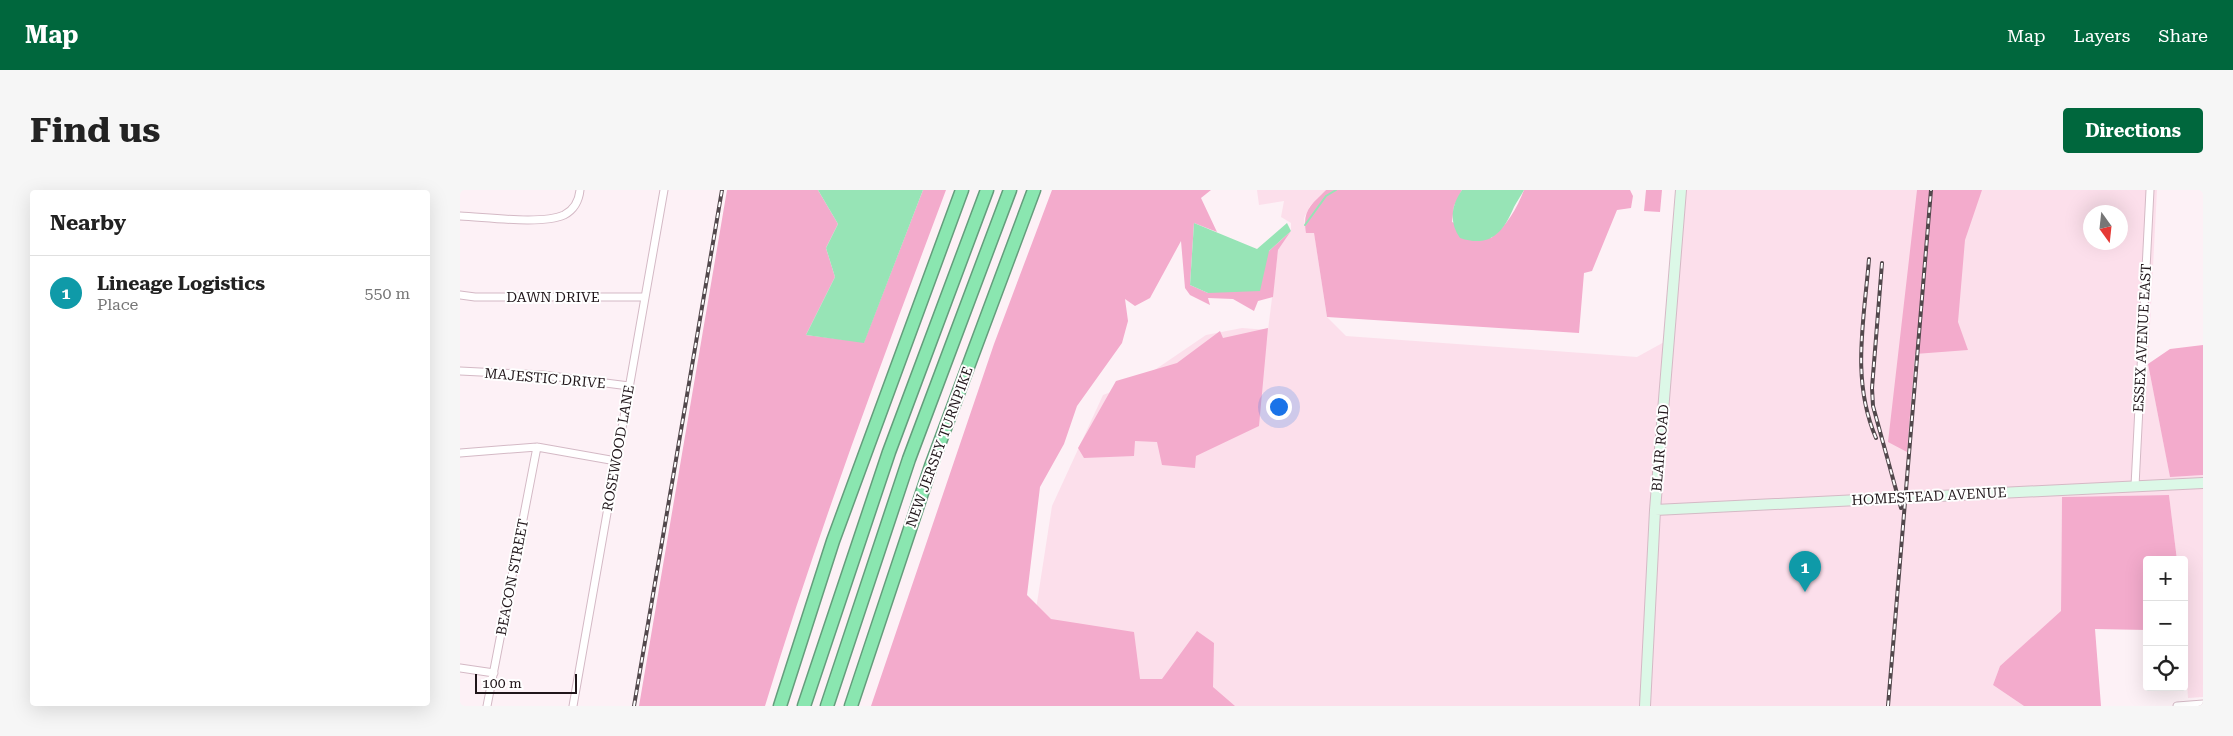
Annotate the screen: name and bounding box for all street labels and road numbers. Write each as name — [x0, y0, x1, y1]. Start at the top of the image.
street label: ESSEX AVENUE EAST — [2130, 263, 2154, 413]
street label: DAWN DRIVE — [506, 289, 600, 305]
street label: NEW JERSEY TURNPIKE — [902, 364, 976, 530]
street label: MAJESTIC DRIVE — [484, 365, 606, 391]
street label: ROSEWOOD LANE — [599, 384, 637, 512]
street label: BLAIR ROAD — [1648, 404, 1672, 492]
street label: HOMESTEAD AVENUE — [1851, 484, 2007, 508]
street label: BEACON STREET — [493, 517, 531, 637]

